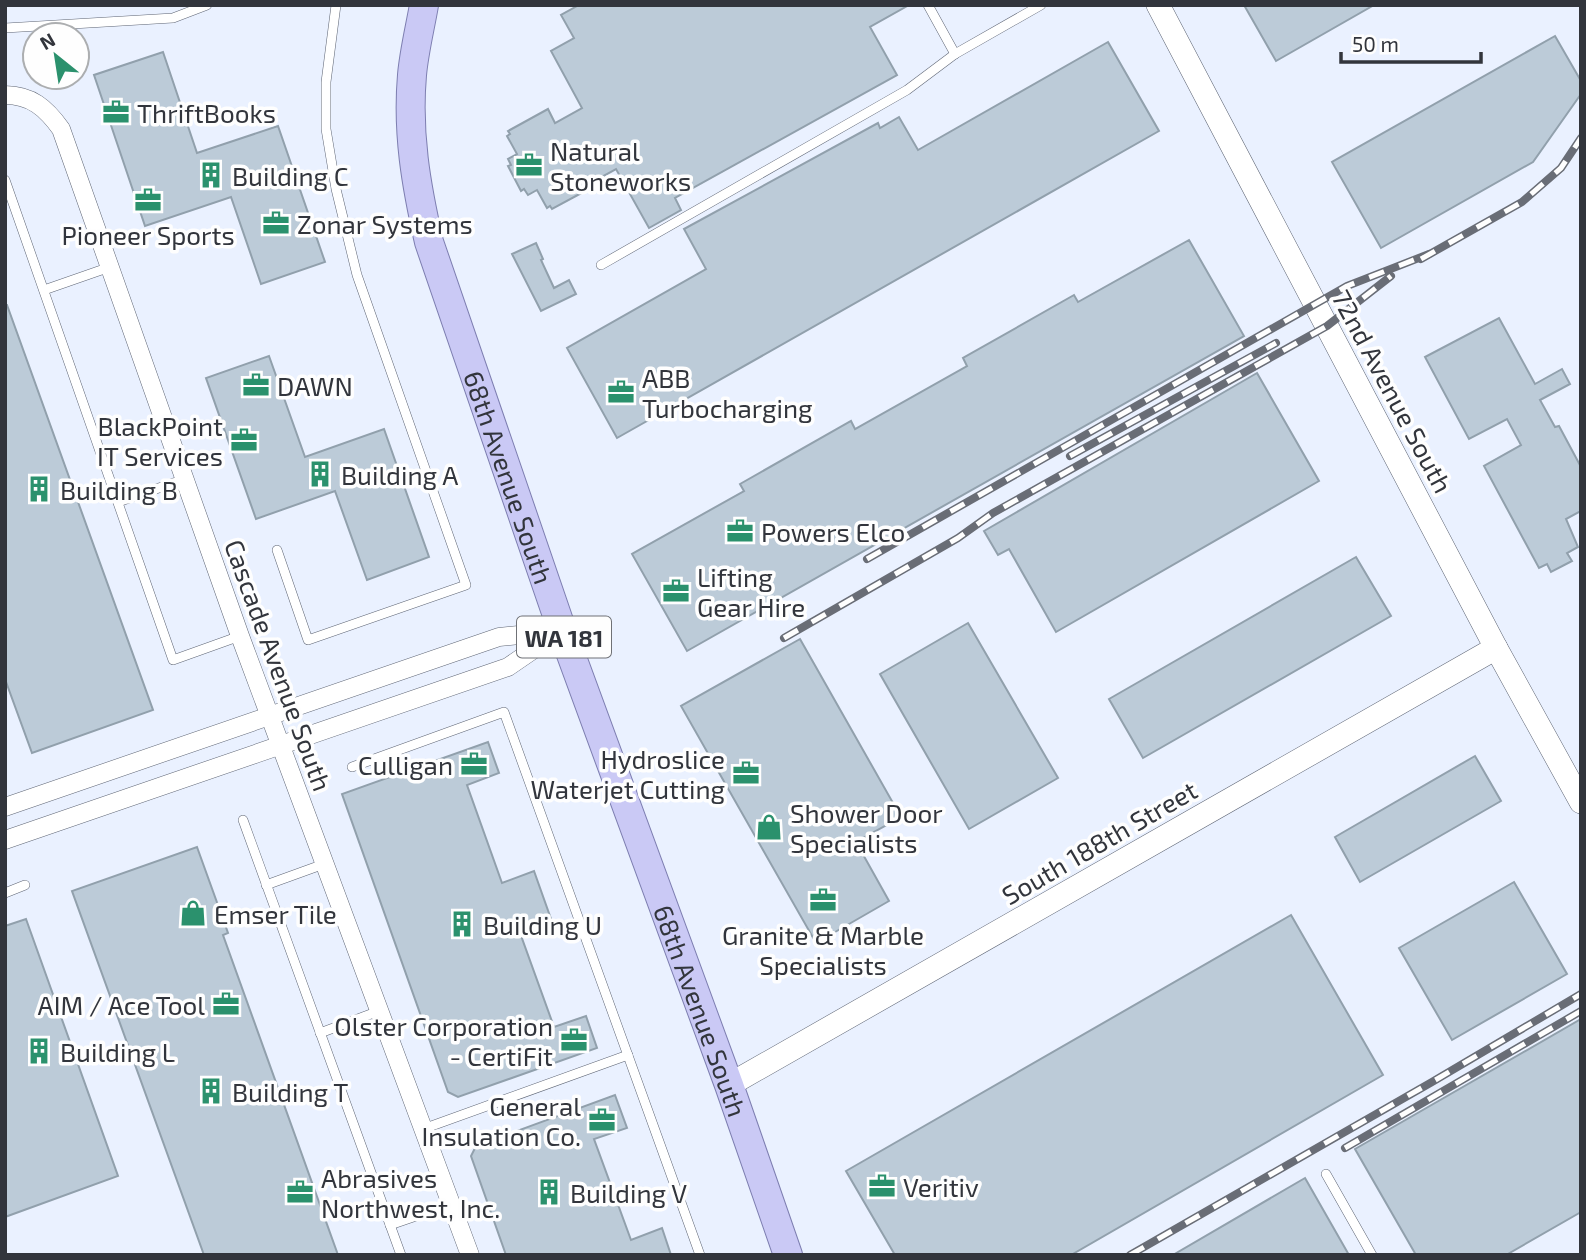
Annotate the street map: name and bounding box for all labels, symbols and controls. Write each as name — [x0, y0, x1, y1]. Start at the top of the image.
north arrow — [21, 21, 91, 91]
scale bar — [1341, 21, 1481, 65]
text: N — [36, 27, 59, 54]
text: 50 m — [1352, 31, 1399, 56]
office icon: ThriftBooks — [101, 97, 131, 127]
place label: ThriftBooks — [137, 97, 276, 128]
place label: Natural Stoneworks — [550, 135, 691, 196]
office icon: Natural Stoneworks — [514, 150, 544, 180]
building icon: Building C — [196, 160, 226, 190]
place label: Building C — [232, 160, 349, 191]
office icon: Pioneer Sports — [133, 185, 163, 215]
office icon: Zonar Systems — [261, 208, 291, 238]
place label: Zonar Systems — [297, 208, 473, 239]
place label: Pioneer Sports — [61, 219, 235, 250]
street label: 72nd Avenue South — [1326, 284, 1460, 498]
place label: ABB Turbocharging — [642, 362, 813, 423]
street label: 68th Avenue South — [459, 366, 560, 587]
office icon: DAWN — [241, 370, 271, 400]
place label: DAWN — [277, 370, 353, 401]
office icon: ABB Turbocharging — [606, 377, 636, 407]
place label: BlackPoint IT Services — [97, 410, 223, 471]
office icon: BlackPoint IT Services — [229, 425, 259, 455]
building icon: Building A — [305, 459, 335, 489]
place label: Building A — [341, 459, 458, 490]
building icon: Building B — [24, 474, 54, 504]
place label: Building B — [60, 474, 178, 505]
office icon: Powers Elco — [725, 516, 755, 546]
place label: Powers Elco — [761, 516, 905, 547]
street label: Cascade Avenue South — [219, 535, 339, 795]
place label: Lifting Gear Hire — [697, 561, 805, 622]
office icon: Lifting Gear Hire — [661, 576, 691, 606]
road number: WA 181 — [517, 616, 611, 658]
place label: Hydroslice Waterjet Cutting — [530, 743, 725, 804]
place label: Culligan — [358, 749, 453, 780]
office icon: Culligan — [459, 749, 489, 779]
office icon: Hydroslice Waterjet Cutting — [731, 758, 761, 788]
street label: South 188th Street — [996, 774, 1202, 910]
place label: Shower Door Specialists — [790, 797, 943, 858]
shop icon: Shower Door Specialists — [754, 812, 784, 842]
office icon: Granite & Marble Specialists — [808, 885, 838, 915]
shop icon: Emser Tile — [178, 898, 208, 928]
place label: Emser Tile — [214, 898, 337, 929]
street label: 68th Avenue South — [649, 900, 754, 1120]
building icon: Building U — [447, 909, 477, 939]
place label: Building U — [483, 909, 602, 940]
place label: Granite & Marble Specialists — [722, 919, 924, 980]
place label: AIM / Ace Tool — [38, 989, 205, 1020]
office icon: AIM / Ace Tool — [211, 989, 241, 1019]
place label: Olster Corporation - CertiFit — [334, 1010, 553, 1071]
office icon: Olster Corporation - CertiFit — [559, 1025, 589, 1055]
building icon: Building L — [24, 1036, 54, 1066]
place label: Building L — [60, 1036, 175, 1067]
building icon: Building T — [196, 1076, 226, 1106]
place label: Building T — [232, 1076, 348, 1107]
place label: General Insulation Co. — [421, 1090, 581, 1151]
office icon: General Insulation Co. — [587, 1105, 617, 1135]
place label: Abrasives Northwest, Inc. — [321, 1162, 500, 1223]
office icon: Veritiv — [867, 1171, 897, 1201]
place label: Veritiv — [903, 1171, 979, 1202]
office icon: Abrasives Northwest, Inc. — [285, 1177, 315, 1207]
building icon: Building V — [534, 1177, 564, 1207]
place label: Building V — [570, 1177, 687, 1208]

